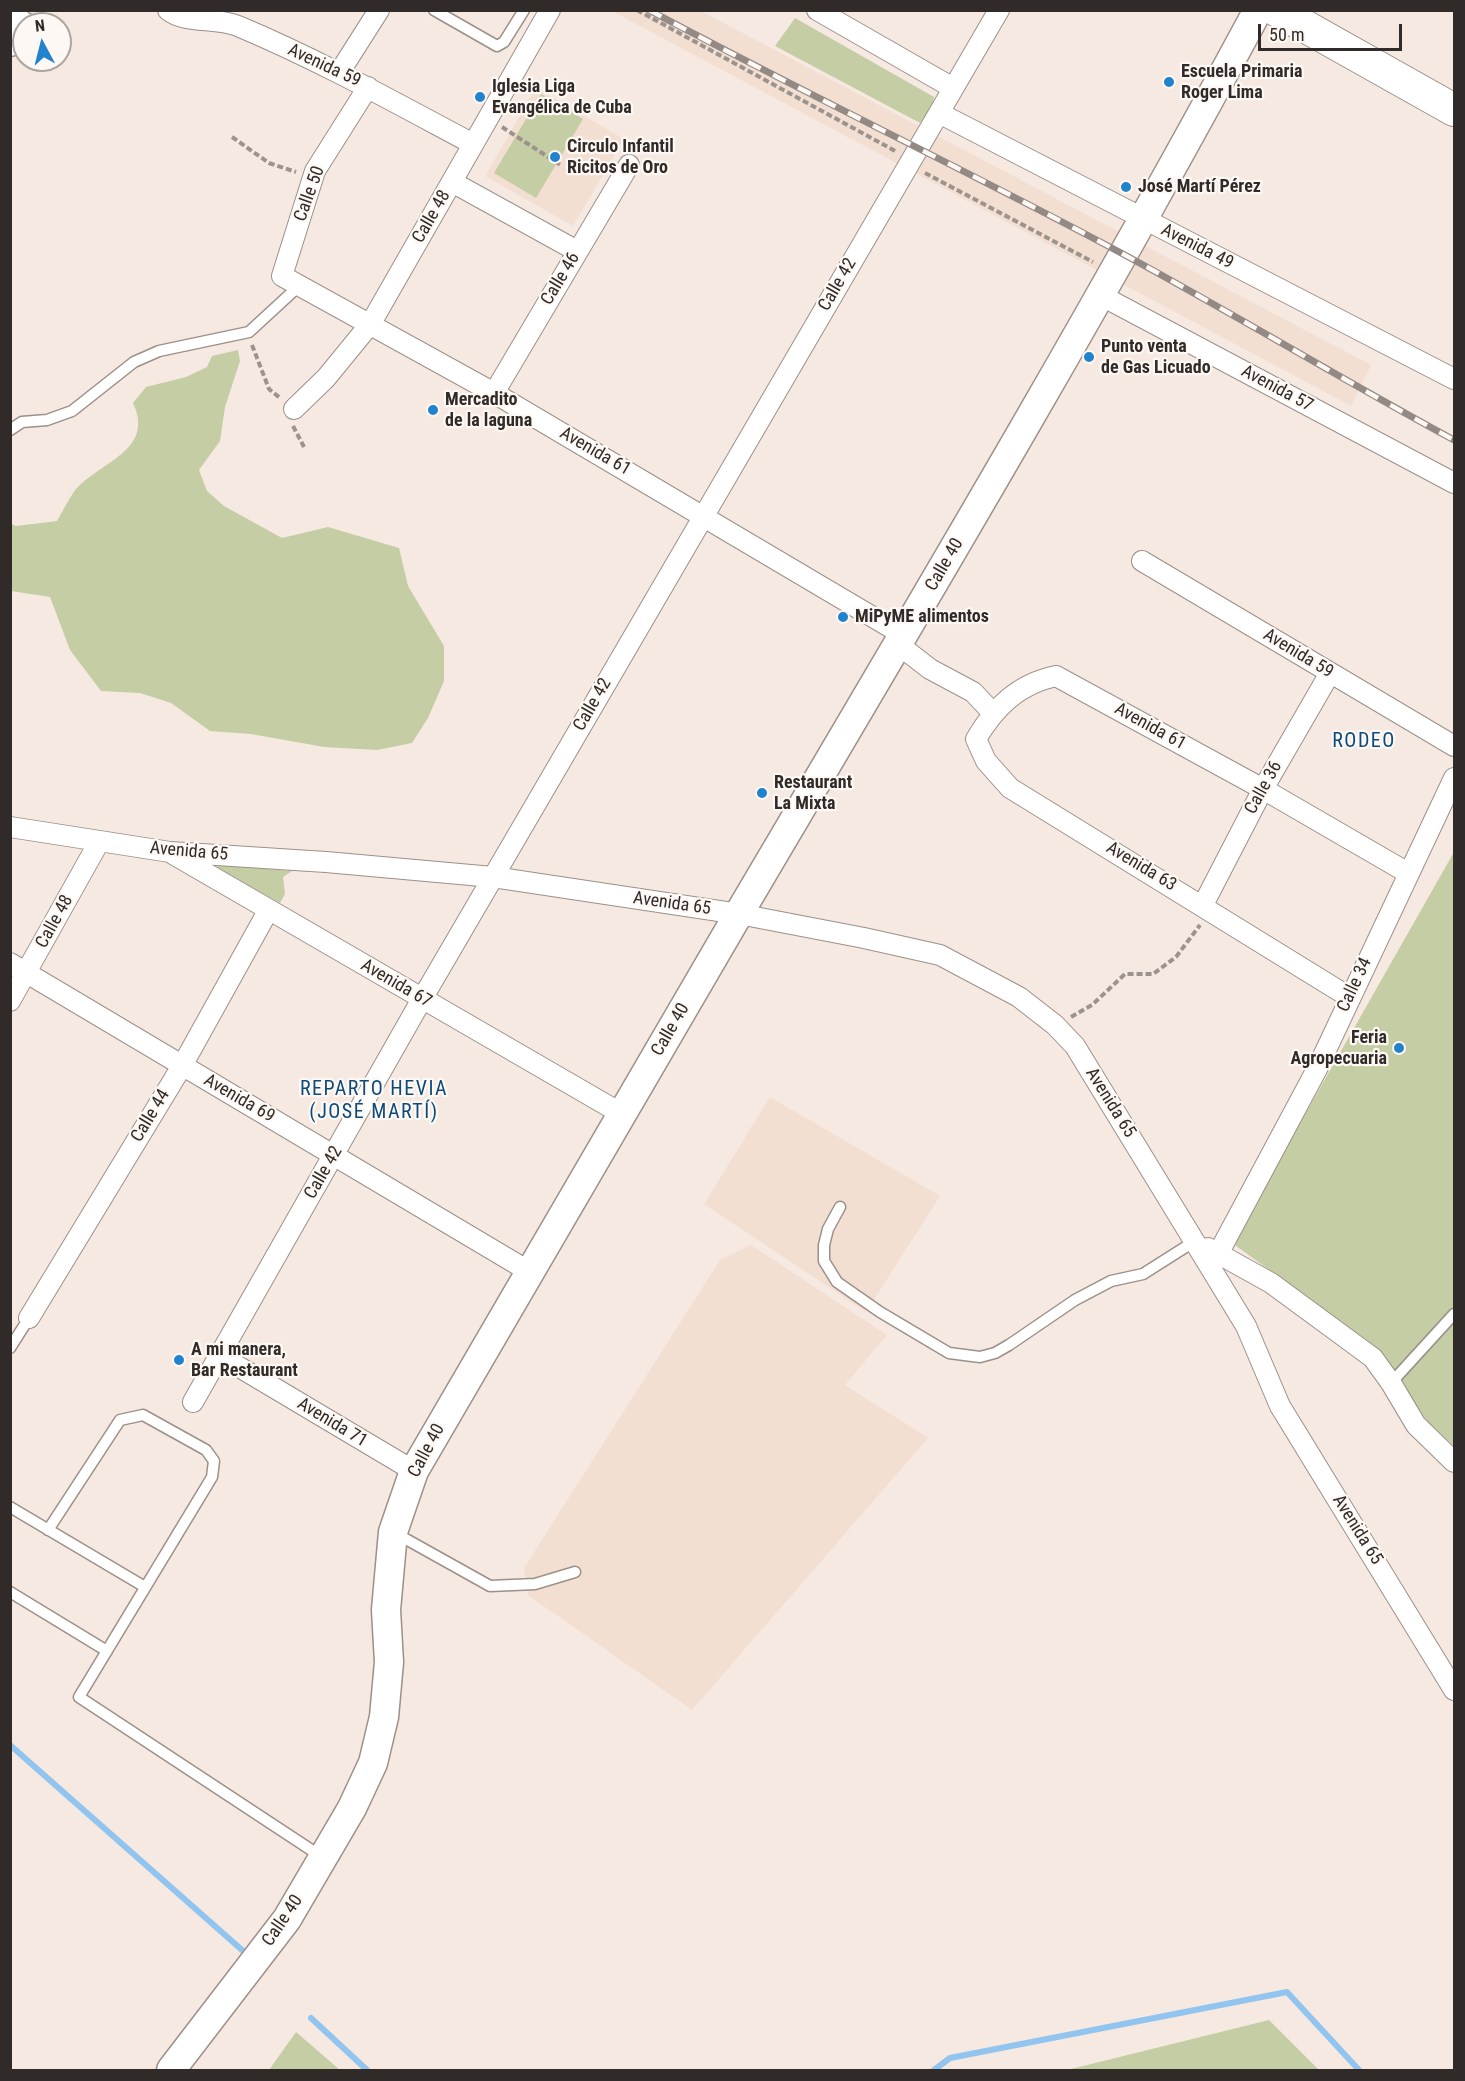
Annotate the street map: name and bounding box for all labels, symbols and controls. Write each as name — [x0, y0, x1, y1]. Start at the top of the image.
north arrow — [12, 12, 72, 72]
scale bar — [1261, 12, 1405, 50]
text: N — [34, 16, 46, 36]
text: 50 m — [1269, 24, 1304, 45]
street label: Avenida 59 — [284, 40, 364, 92]
place label: Escuela Primaria Roger Lima — [1181, 61, 1302, 104]
marker: Escuela Primaria Roger Lima — [1162, 75, 1176, 89]
place label: Iglesia Liga Evangélica de Cuba — [492, 76, 632, 118]
marker: Iglesia Liga Evangélica de Cuba — [473, 90, 487, 104]
place label: Circulo Infantil Ricitos de Oro — [567, 136, 674, 178]
marker: Circulo Infantil Ricitos de Oro — [548, 150, 562, 164]
street label: Calle 50 — [290, 163, 330, 225]
place label: José Martí Pérez — [1138, 176, 1261, 198]
marker: José Martí Pérez — [1119, 180, 1133, 194]
street label: Calle 48 — [408, 187, 456, 247]
street label: Avenida 49 — [1157, 220, 1237, 274]
street label: Calle 46 — [537, 249, 585, 309]
street label: Calle 42 — [814, 255, 862, 315]
place label: Punto venta de Gas Licuado — [1101, 336, 1211, 378]
marker: Punto venta de Gas Licuado — [1082, 350, 1096, 364]
street label: Avenida 57 — [1237, 361, 1317, 417]
place label: Mercadito de la laguna — [445, 389, 532, 432]
marker: Mercadito de la laguna — [426, 403, 440, 417]
street label: Avenida 61 — [556, 423, 634, 481]
street label: Calle 40 — [921, 535, 969, 595]
place label: MiPyME alimentos — [855, 606, 989, 628]
marker: MiPyME alimentos — [836, 610, 850, 624]
street label: Avenida 59 — [1259, 625, 1337, 683]
street label: Calle 42 — [569, 675, 617, 735]
street label: Avenida 61 — [1111, 699, 1189, 755]
district label: RODEO — [1332, 730, 1396, 754]
street label: Calle 36 — [1241, 758, 1287, 818]
place label: Restaurant La Mixta — [774, 772, 852, 814]
marker: Restaurant La Mixta — [755, 786, 769, 800]
street label: Avenida 65 — [149, 838, 229, 866]
street label: Avenida 63 — [1102, 838, 1180, 896]
street label: Avenida 65 — [632, 888, 712, 920]
street label: Calle 48 — [32, 892, 78, 952]
street label: Calle 34 — [1333, 954, 1377, 1016]
street label: Avenida 67 — [357, 955, 435, 1013]
street label: Calle 40 — [647, 1000, 695, 1060]
place label: Feria Agropecuaria — [1290, 1027, 1387, 1070]
marker: Feria Agropecuaria — [1392, 1041, 1406, 1055]
street label: Avenida 65 — [1080, 1064, 1140, 1142]
street label: Avenida 69 — [200, 1070, 278, 1128]
district label: REPARTO HEVIA (JOSÉ MARTÍ) — [300, 1078, 448, 1125]
street label: Calle 44 — [127, 1086, 175, 1146]
street label: Calle 42 — [300, 1143, 348, 1203]
place label: A mi manera, Bar Restaurant — [191, 1339, 298, 1382]
marker: A mi manera, Bar Restaurant — [172, 1353, 186, 1367]
street label: Avenida 71 — [293, 1394, 371, 1452]
street label: Calle 40 — [404, 1421, 450, 1481]
street label: Avenida 65 — [1327, 1491, 1387, 1569]
street label: Calle 40 — [258, 1891, 308, 1951]

